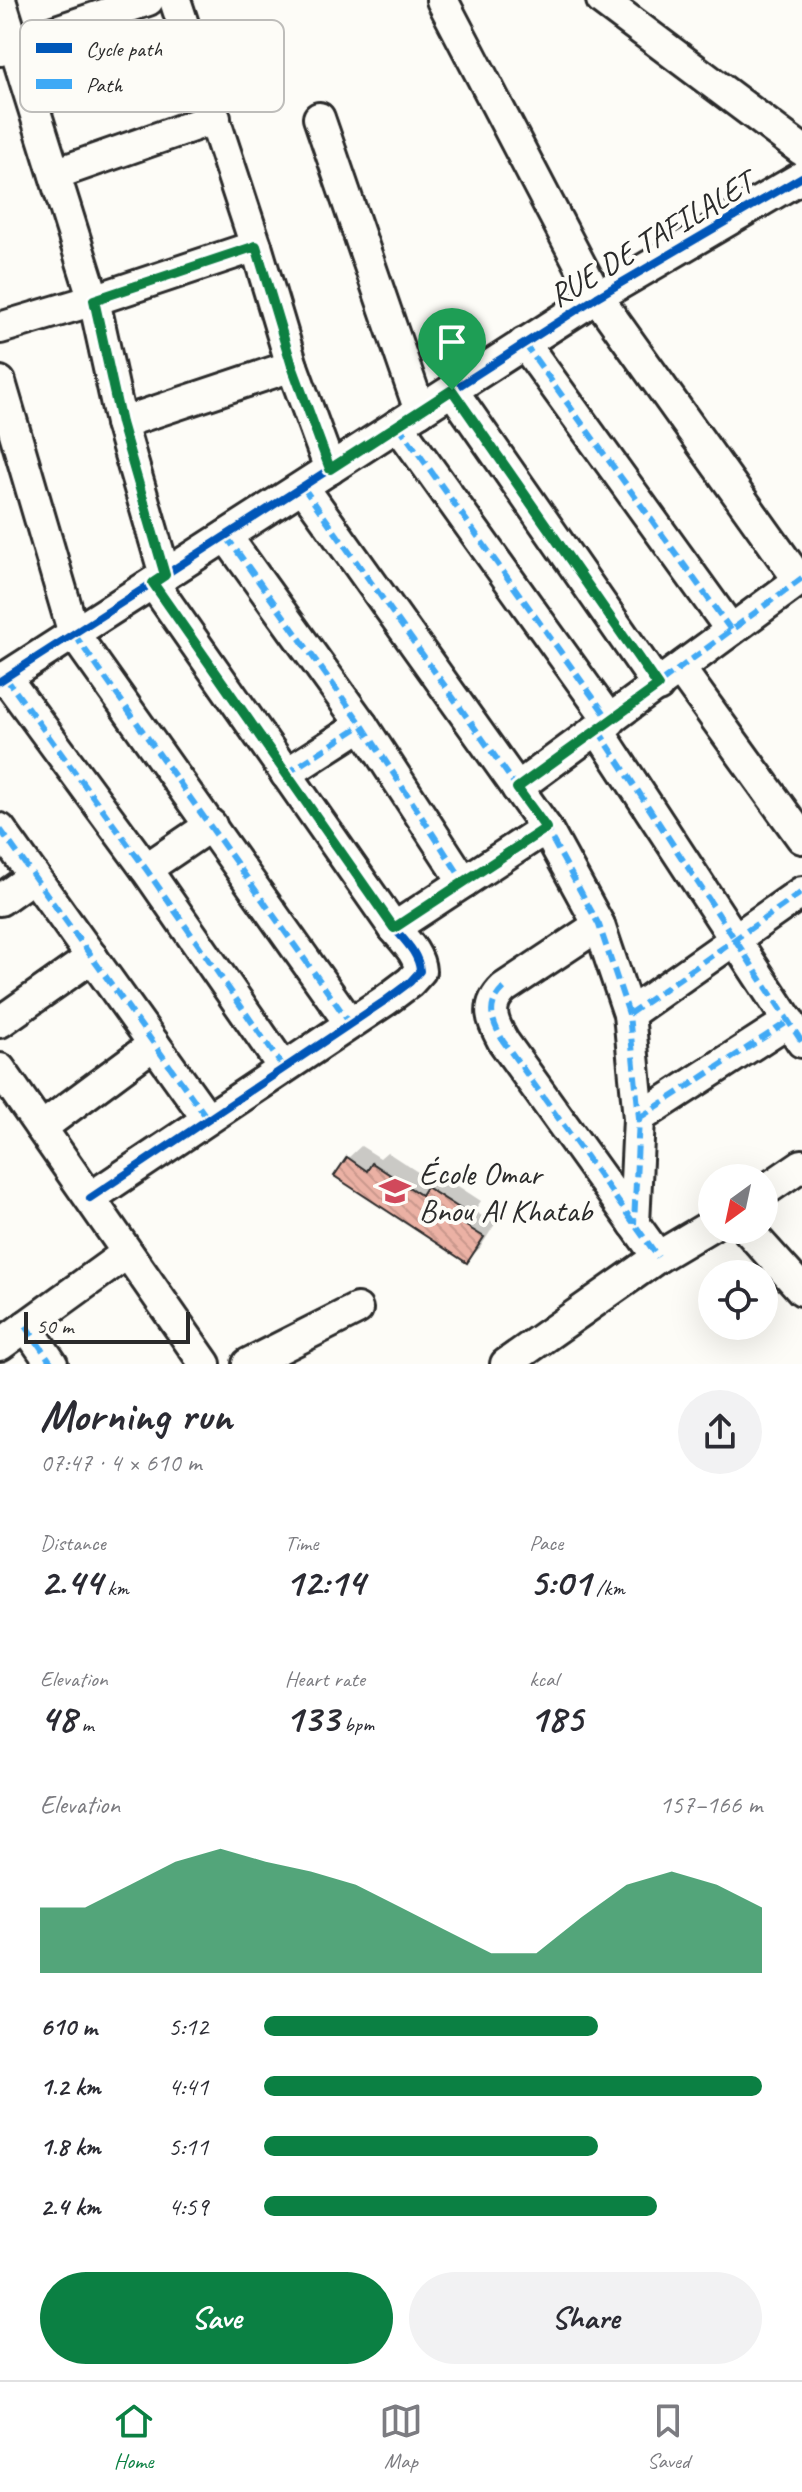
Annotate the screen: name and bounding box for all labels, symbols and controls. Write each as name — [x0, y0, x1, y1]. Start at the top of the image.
legend — [20, 20, 284, 112]
text: Cycle path — [86, 35, 163, 63]
text: Path — [86, 71, 123, 99]
street label: RUE DE TAFILALET — [541, 159, 766, 316]
pin — [418, 308, 486, 390]
icon: arrive — [430, 320, 474, 364]
place label: École Omar Bnou Al Khatab — [419, 1153, 594, 1231]
north arrow — [698, 1164, 778, 1244]
map controls — [698, 1164, 778, 1340]
school or university icon: École Omar Bnou Al Khatab — [378, 1174, 412, 1208]
button: locate — [698, 1260, 778, 1340]
scale bar — [24, 1308, 190, 1344]
text: 50 m — [36, 1312, 73, 1340]
text: Morning run — [40, 1388, 232, 1443]
button: share — [678, 1390, 762, 1474]
text: 07:47 · 4 × 610 m — [40, 1446, 201, 1479]
text: Distance — [40, 1529, 106, 1557]
text: Time — [285, 1529, 318, 1557]
text: Pace — [529, 1529, 563, 1557]
text: 2.44 — [40, 1557, 102, 1607]
text: 12:14 — [285, 1557, 365, 1607]
text: 5:01 — [529, 1557, 591, 1607]
text: km — [102, 1574, 129, 1602]
text: /km — [591, 1574, 625, 1602]
text: Elevation — [40, 1665, 108, 1693]
text: Heart rate — [285, 1665, 365, 1693]
text: kcal — [529, 1665, 558, 1693]
text: 48 — [40, 1693, 76, 1743]
text: 133 — [285, 1693, 339, 1743]
text: 185 — [529, 1693, 583, 1743]
text: m — [76, 1710, 94, 1738]
text: bpm — [339, 1710, 374, 1738]
text: Elevation — [40, 1788, 120, 1821]
text: 157–166 m — [659, 1788, 762, 1821]
text: 610 m — [40, 2010, 97, 2043]
text: 5:12 — [168, 2010, 208, 2043]
text: 1.2 km — [40, 2070, 100, 2103]
text: 4:41 — [168, 2070, 208, 2103]
text: 1.8 km — [40, 2130, 100, 2163]
text: 5:11 — [168, 2130, 208, 2163]
text: 2.4 km — [40, 2190, 100, 2223]
text: 4:59 — [168, 2190, 208, 2223]
button: Save — [40, 2272, 393, 2364]
button: Share — [409, 2272, 762, 2364]
tab: Home — [112, 2399, 156, 2475]
tab: Map — [379, 2399, 423, 2475]
tab: Saved — [646, 2399, 690, 2475]

